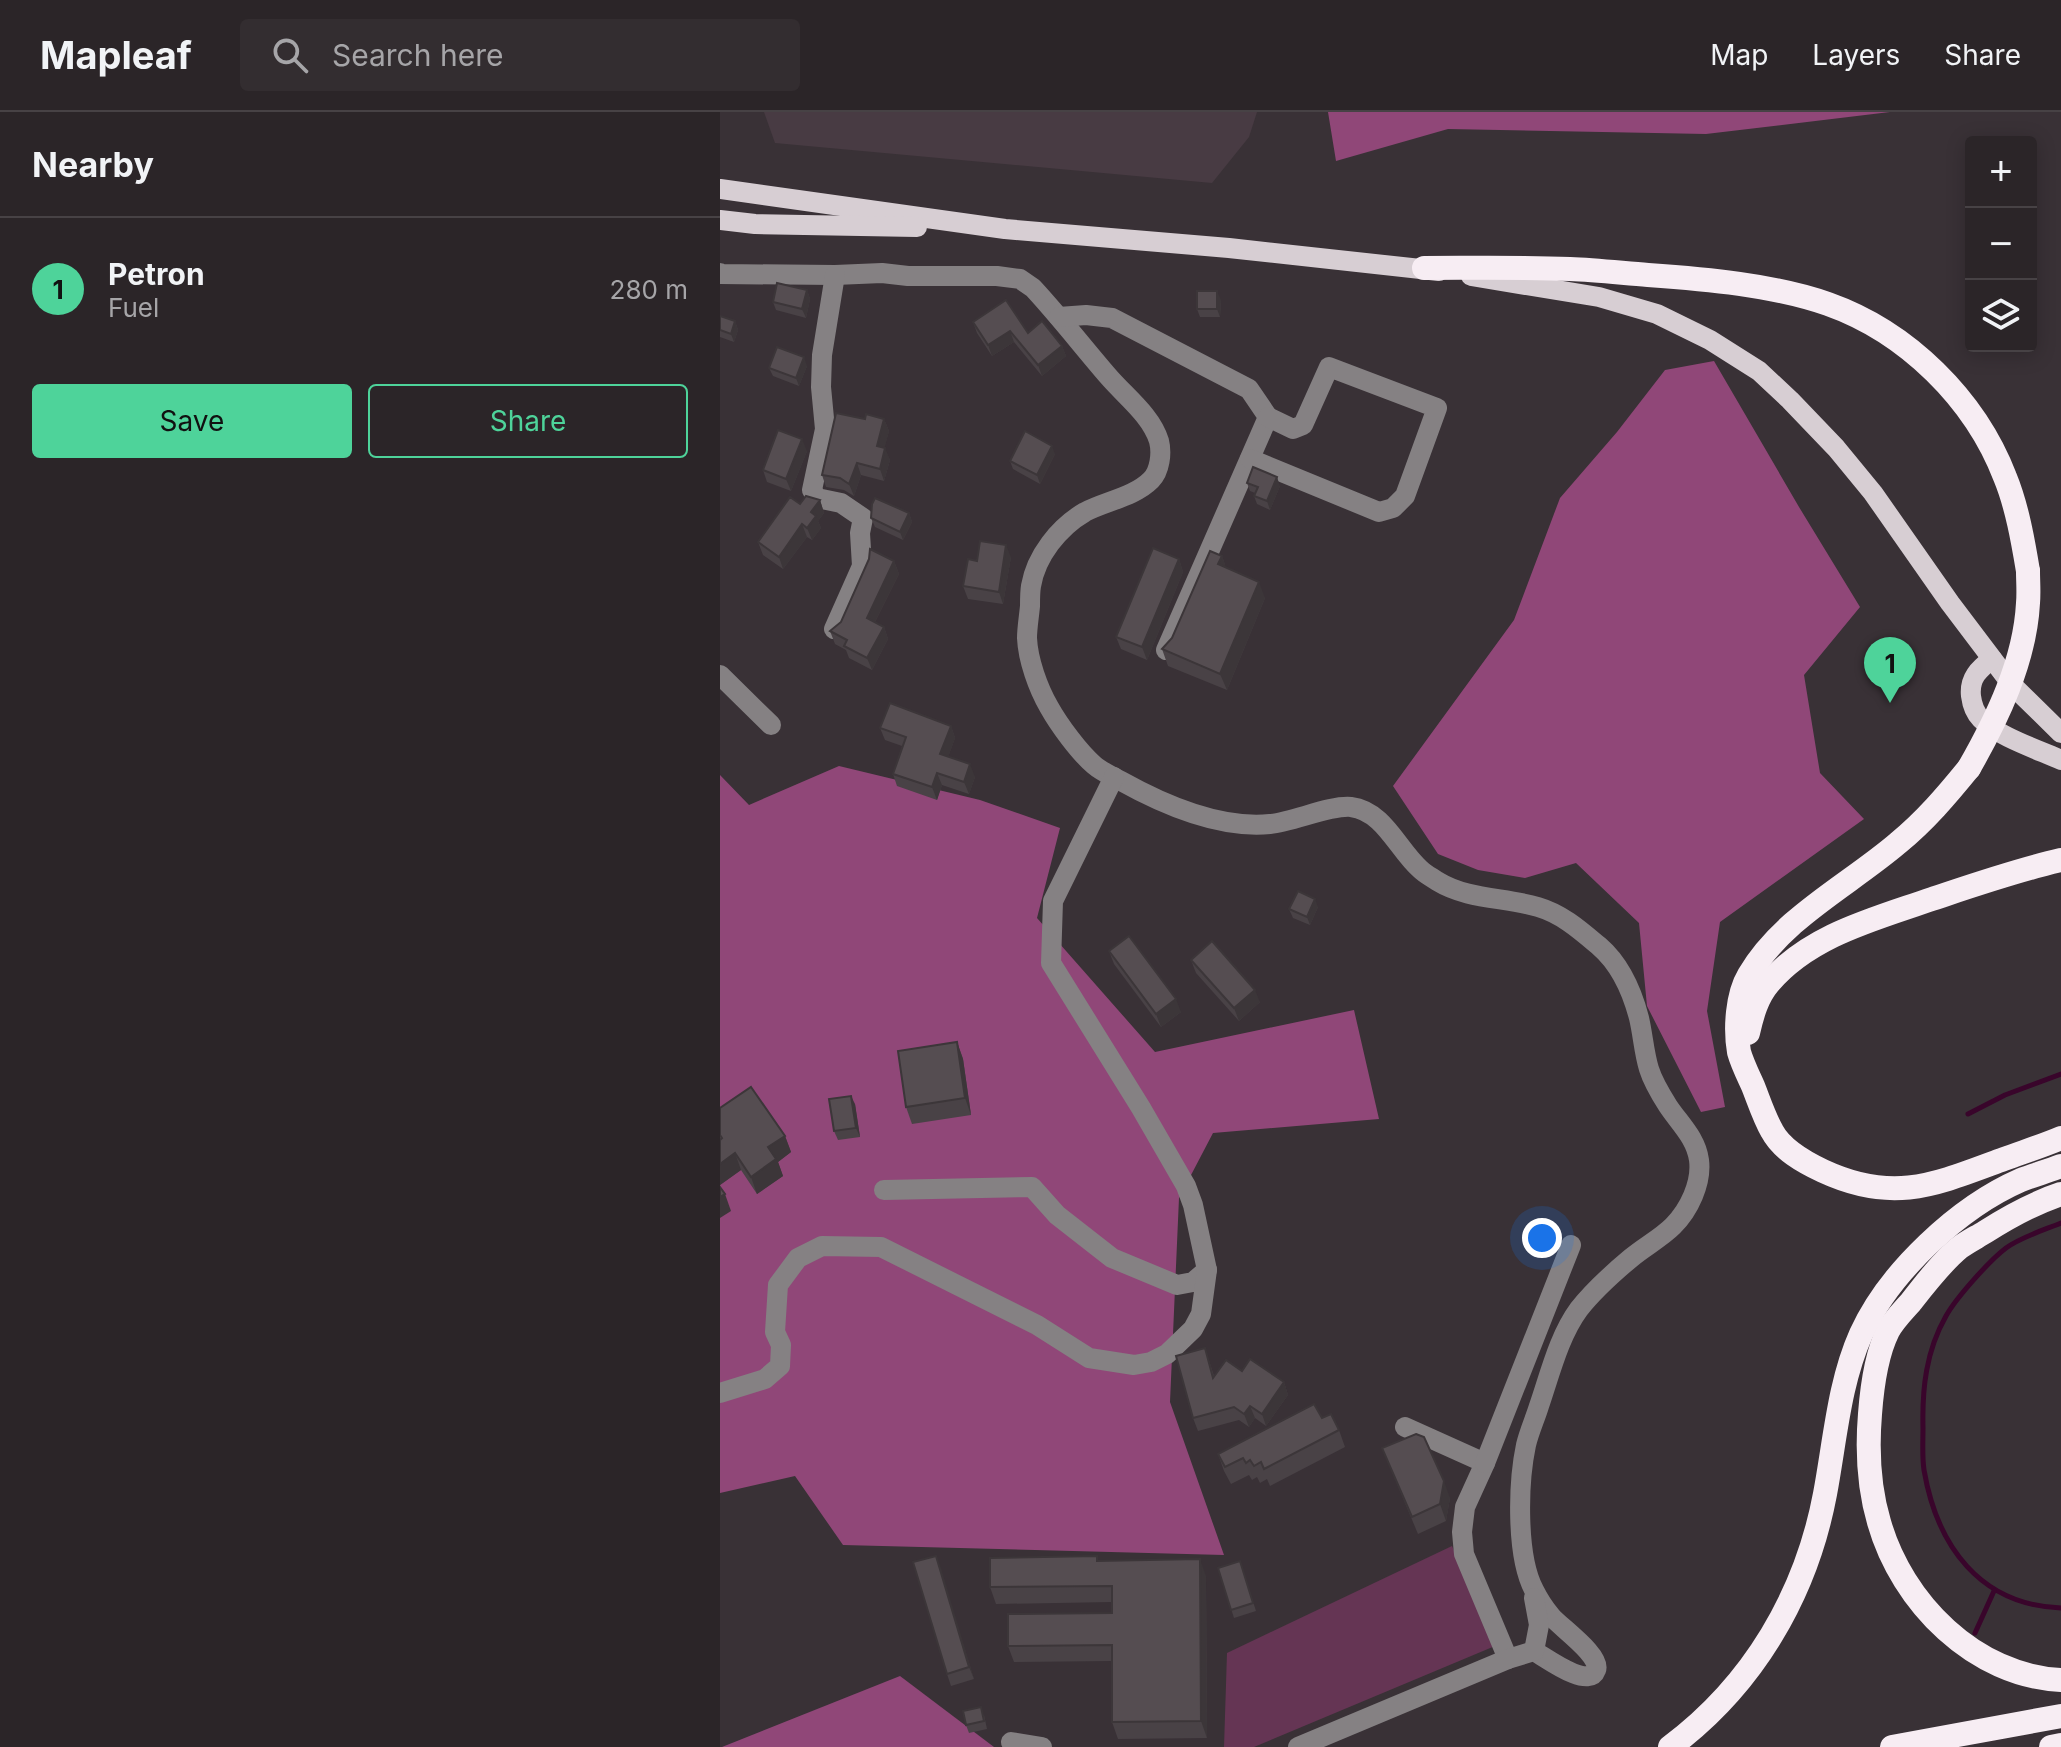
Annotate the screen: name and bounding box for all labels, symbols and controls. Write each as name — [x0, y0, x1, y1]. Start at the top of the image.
search box — [240, 19, 800, 91]
text: Mapleaf — [40, 32, 192, 78]
icon: search — [268, 33, 312, 77]
text: Search here — [332, 37, 503, 73]
text: Map — [1710, 38, 1768, 72]
text: Layers — [1812, 38, 1900, 72]
text: Share — [1944, 38, 2021, 72]
map controls — [1965, 136, 2037, 352]
button: + — [1965, 136, 2037, 208]
text: Nearby — [32, 144, 154, 185]
button: − — [1965, 208, 2037, 280]
text: Petron — [108, 256, 205, 292]
text: 1 — [52, 274, 64, 305]
text: 280 m — [610, 274, 688, 305]
button: layers — [1965, 280, 2037, 352]
text: Fuel — [108, 292, 159, 323]
button: Save — [32, 384, 352, 458]
button: Share — [368, 384, 688, 458]
pin: 1 — [1864, 637, 1916, 703]
your location — [1522, 1218, 1562, 1258]

